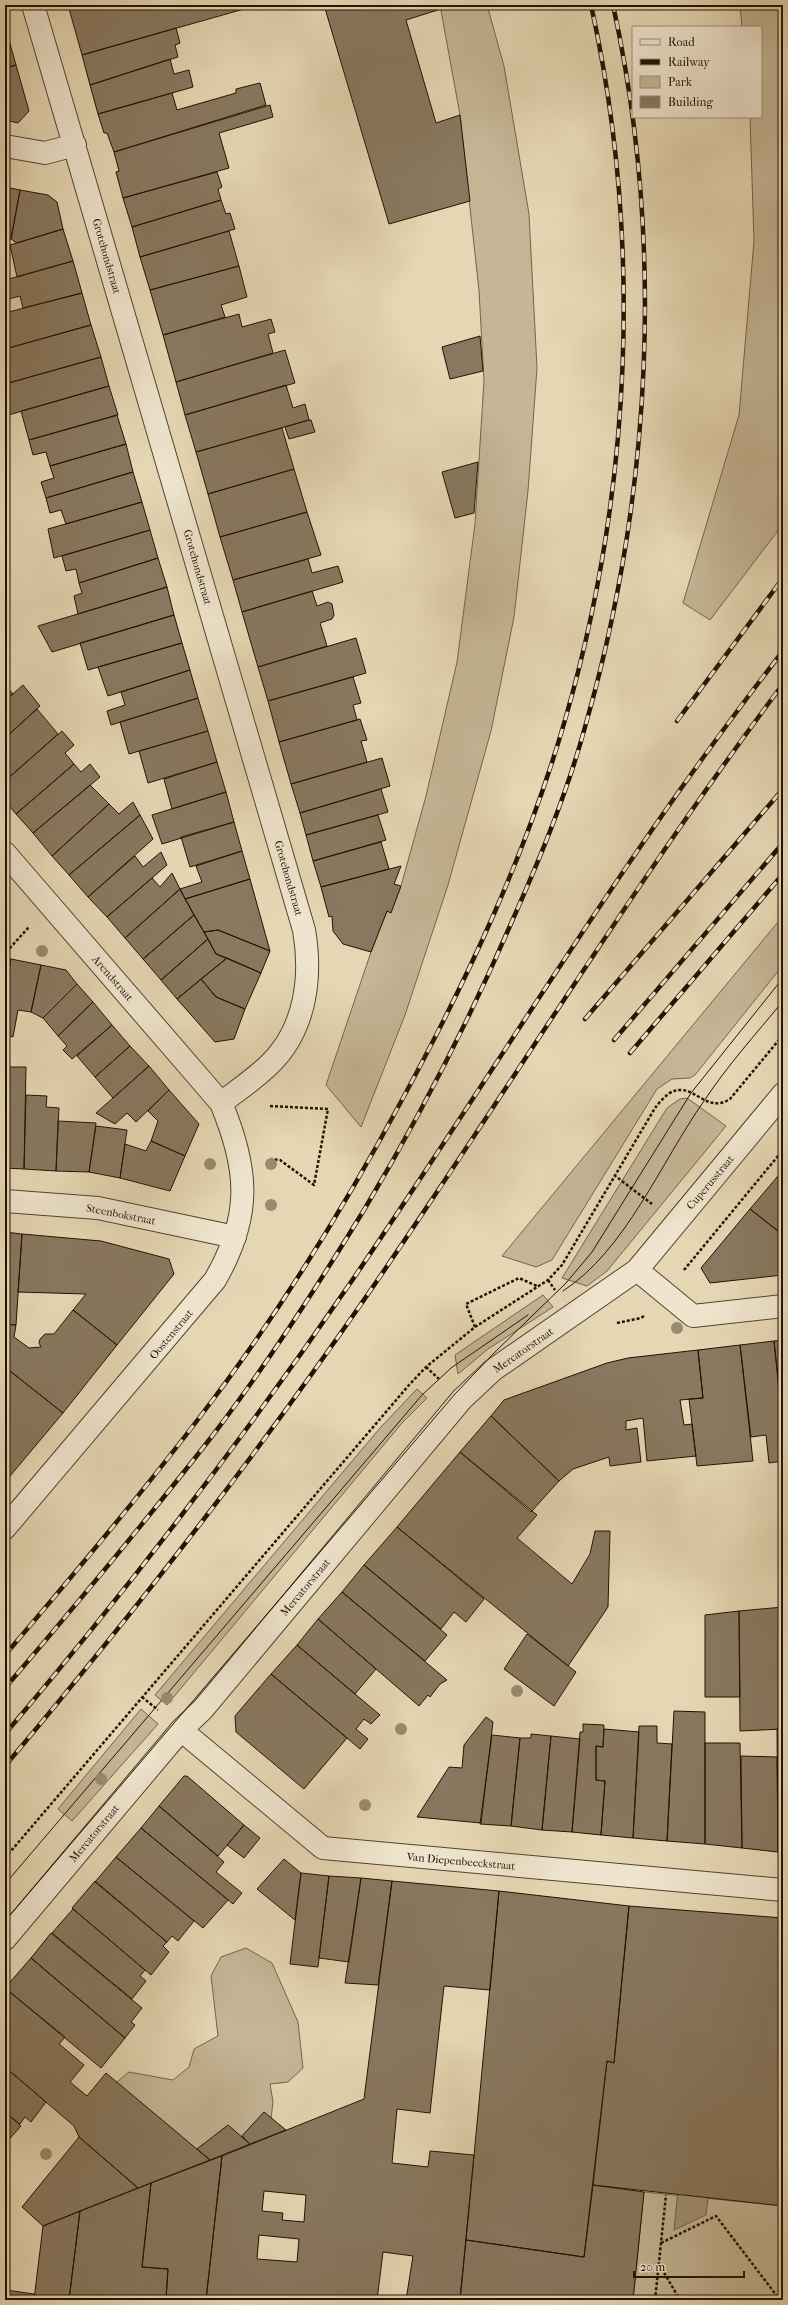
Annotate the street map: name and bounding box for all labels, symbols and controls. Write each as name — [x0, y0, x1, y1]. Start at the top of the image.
legend — [632, 26, 762, 118]
text: Road — [668, 35, 695, 49]
text: Railway — [668, 55, 710, 69]
text: Park — [668, 75, 693, 89]
text: Building — [668, 95, 713, 109]
street label: Grotehondstraat — [90, 217, 124, 295]
street label: Grotehondstraat — [181, 528, 215, 606]
street label: Grotehondstraat — [272, 839, 306, 917]
street label: Arendstraat — [89, 952, 136, 1004]
street label: Cuperusstraat — [684, 1153, 737, 1212]
street label: Steenbokstraat — [85, 1201, 157, 1228]
street label: Oostenstraat — [147, 1307, 196, 1362]
street label: Mercatorstraat — [491, 1325, 556, 1376]
street label: Mercatorstraat — [278, 1556, 333, 1619]
street label: Mercatorstraat — [67, 1802, 122, 1865]
street label: Van Diepenbeeckstraat — [405, 1850, 516, 1873]
scale bar — [634, 2253, 744, 2279]
text: 20 m — [640, 2260, 665, 2274]

